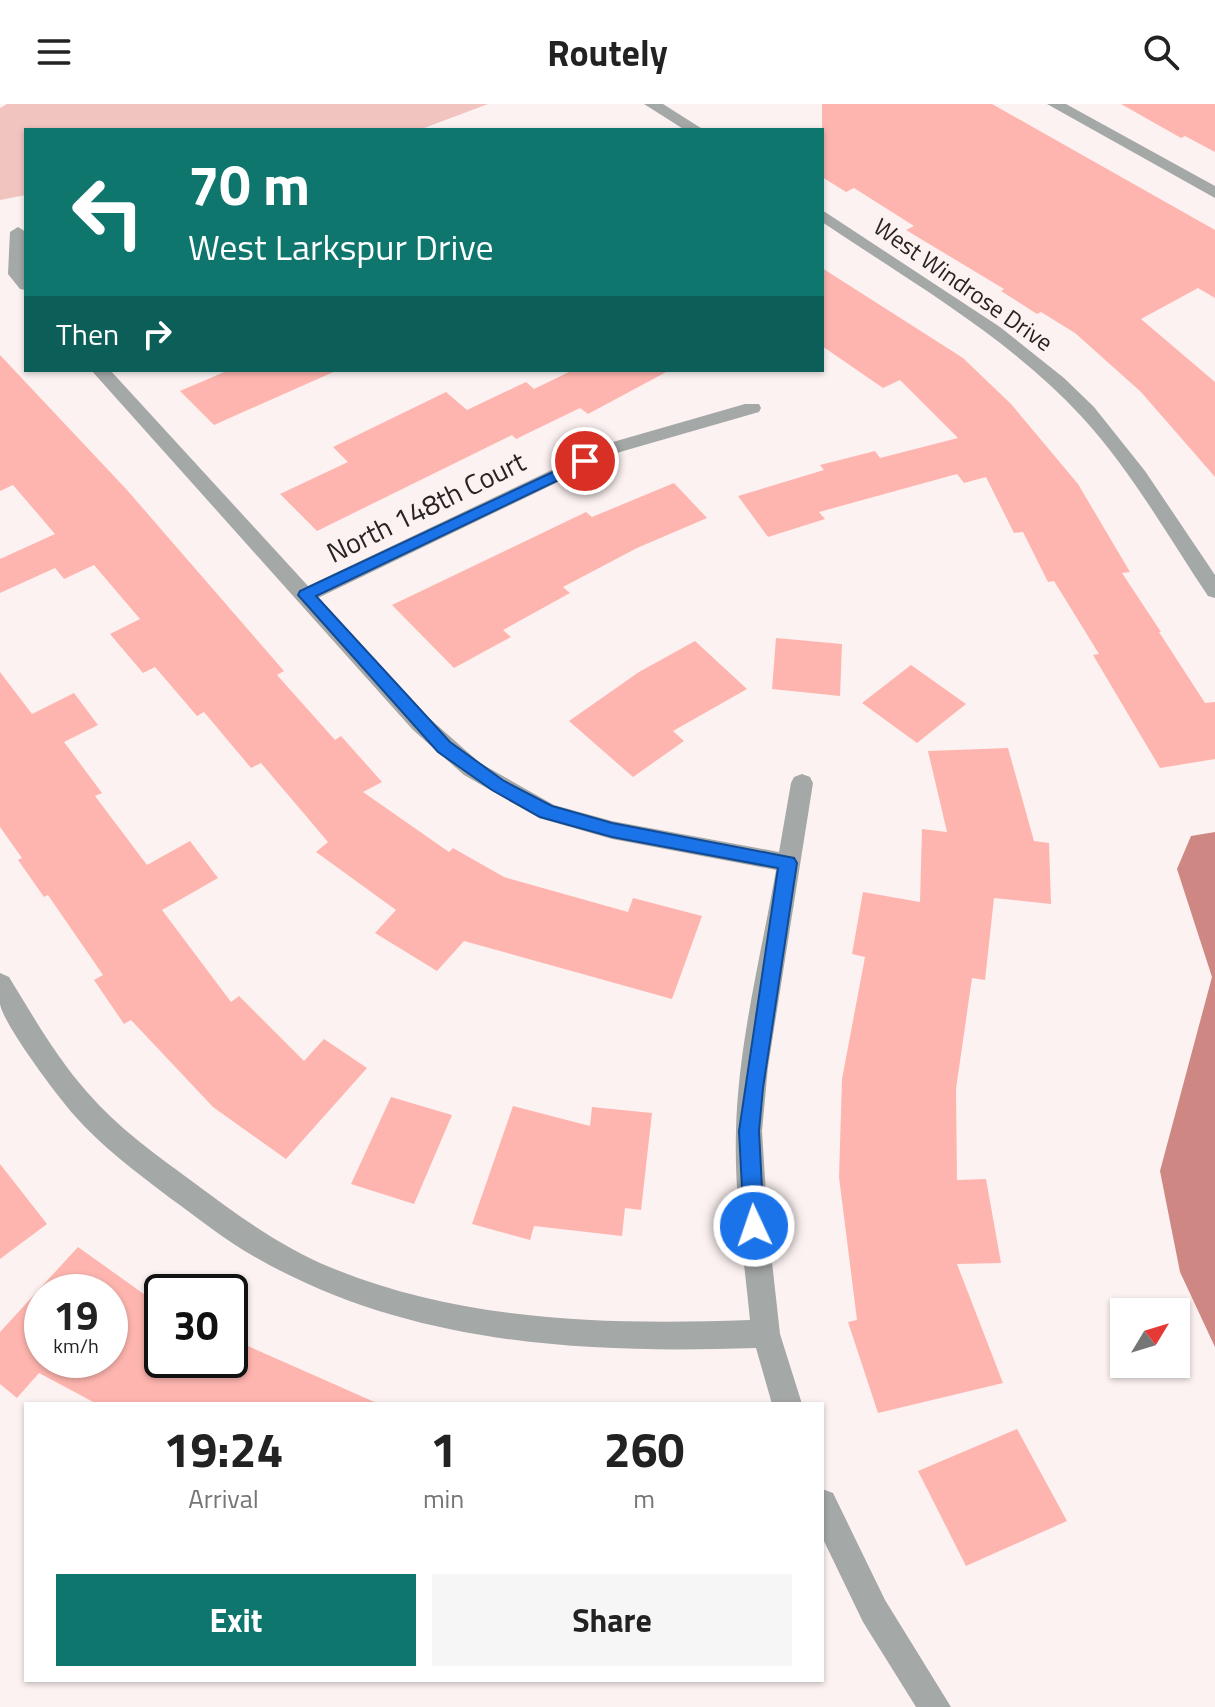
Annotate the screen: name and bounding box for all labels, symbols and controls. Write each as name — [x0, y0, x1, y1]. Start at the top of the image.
text: Routely — [547, 25, 668, 80]
icon: menu — [32, 30, 76, 74]
icon: search — [1139, 30, 1183, 74]
text: 70 m — [188, 142, 310, 227]
icon: left — [56, 160, 160, 264]
street label: West Windrose Drive — [867, 209, 1061, 360]
text: West Larkspur Drive — [188, 219, 494, 274]
text: Then — [56, 311, 119, 357]
icon: right — [135, 312, 179, 356]
pin — [551, 427, 619, 495]
icon: arrive — [563, 439, 607, 483]
street label: North 148th Court — [319, 440, 533, 573]
position arrow — [712, 1184, 796, 1268]
speed limit sign: 30 — [144, 1274, 248, 1378]
text: 19 — [54, 1285, 98, 1346]
north arrow — [1110, 1298, 1190, 1378]
map controls — [1110, 1298, 1190, 1378]
text: km/h — [53, 1330, 99, 1361]
text: 19:24 — [164, 1413, 283, 1486]
text: 1 — [430, 1413, 457, 1486]
text: 260 — [604, 1413, 684, 1486]
text: Arrival — [188, 1479, 259, 1518]
text: min — [423, 1479, 464, 1518]
text: m — [633, 1479, 655, 1518]
button: Exit — [56, 1574, 416, 1666]
button: Share — [432, 1574, 792, 1666]

